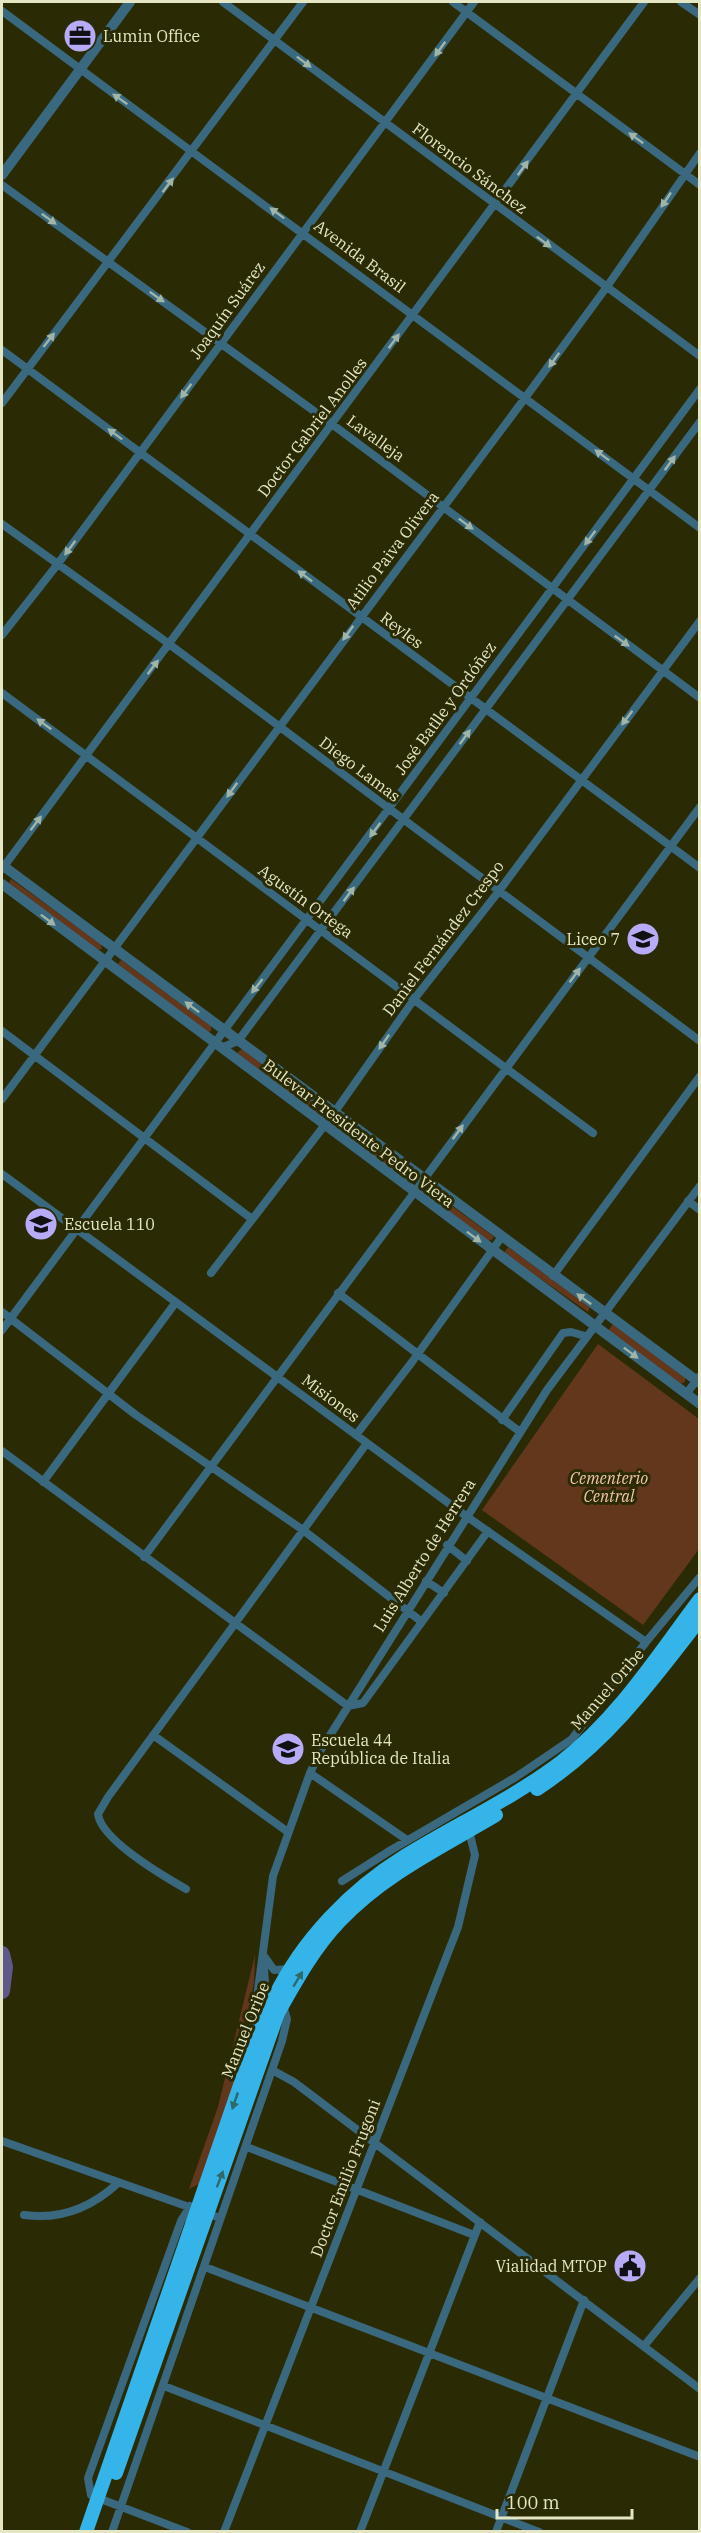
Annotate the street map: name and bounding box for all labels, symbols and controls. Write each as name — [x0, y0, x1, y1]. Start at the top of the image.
office icon: Lumin Office — [62, 18, 98, 54]
place label: Lumin Office — [103, 26, 200, 46]
one-way arrow — [434, 41, 446, 56]
one-way arrow — [296, 55, 311, 67]
one-way arrow — [112, 93, 127, 105]
street label: Florencio Sánchez — [408, 118, 532, 218]
one-way arrow — [628, 132, 644, 144]
one-way arrow — [517, 160, 529, 176]
one-way arrow — [161, 177, 173, 192]
one-way arrow — [660, 192, 671, 208]
one-way arrow — [270, 207, 286, 219]
one-way arrow — [40, 213, 56, 225]
street label: Avenida Brasil — [310, 215, 410, 297]
one-way arrow — [536, 235, 551, 247]
street label: Joaquín Suárez — [185, 257, 269, 363]
one-way arrow — [148, 291, 164, 303]
one-way arrow — [43, 332, 55, 347]
one-way arrow — [388, 334, 400, 350]
one-way arrow — [548, 352, 560, 367]
street label: Doctor Gabriel Anolles — [253, 353, 371, 501]
one-way arrow — [181, 384, 193, 399]
street label: Lavalleja — [343, 410, 409, 466]
one-way arrow — [107, 428, 123, 440]
one-way arrow — [594, 450, 609, 462]
one-way arrow — [664, 456, 676, 472]
street label: Atilio Paiva Olivera — [341, 487, 443, 613]
one-way arrow — [459, 517, 474, 529]
one-way arrow — [584, 529, 596, 545]
one-way arrow — [64, 539, 76, 555]
one-way arrow — [297, 569, 313, 582]
street label: Reyles — [377, 607, 427, 653]
one-way arrow — [342, 624, 354, 640]
one-way arrow — [613, 635, 629, 647]
street label: José Batlle y Ordóñez — [390, 638, 500, 778]
one-way arrow — [147, 659, 159, 675]
one-way arrow — [620, 710, 633, 726]
one-way arrow — [37, 718, 53, 730]
one-way arrow — [459, 730, 471, 745]
street label: Diego Lamas — [316, 732, 404, 806]
one-way arrow — [226, 782, 238, 798]
one-way arrow — [30, 815, 43, 831]
one-way arrow — [369, 822, 381, 837]
street label: Daniel Fernández Crespo — [378, 856, 508, 1020]
street label: Agustín Ortega — [255, 860, 357, 942]
one-way arrow — [343, 886, 355, 902]
one-way arrow — [41, 913, 56, 925]
school or university icon: Liceo 7 — [625, 921, 661, 957]
place label: Liceo 7 — [566, 929, 620, 949]
one-way arrow — [568, 968, 580, 983]
one-way arrow — [252, 978, 264, 993]
one-way arrow — [184, 1001, 200, 1013]
one-way arrow — [379, 1034, 390, 1050]
street label: Bulevar Presidente Pedro Viera — [259, 1055, 459, 1212]
one-way arrow — [452, 1124, 464, 1140]
school or university icon: Escuela 110 — [23, 1206, 59, 1242]
place label: Escuela 110 — [64, 1214, 155, 1234]
one-way arrow — [466, 1231, 482, 1243]
one-way arrow — [577, 1293, 593, 1305]
one-way arrow — [622, 1347, 638, 1359]
street label: Misiones — [298, 1370, 364, 1426]
park label: Cementerio Central — [570, 1468, 648, 1506]
street label: Luis Alberto de Herrera — [369, 1474, 480, 1635]
street label: Manuel Oribe — [566, 1644, 648, 1734]
place label: Escuela 44 República de Italia — [311, 1730, 451, 1768]
school or university icon: Escuela 44 República de Italia — [270, 1731, 306, 1767]
one-way arrow — [293, 1970, 303, 1987]
street label: Manuel Oribe — [217, 1979, 273, 2081]
one-way arrow — [229, 2092, 239, 2110]
street label: Doctor Emilio Frugoni — [306, 2096, 384, 2260]
one-way arrow — [216, 2170, 226, 2188]
public building icon: Vialidad MTOP — [612, 2248, 648, 2284]
place label: Vialidad MTOP — [495, 2256, 607, 2276]
scale bar — [497, 2482, 632, 2520]
text: 100 m — [506, 2491, 560, 2514]

